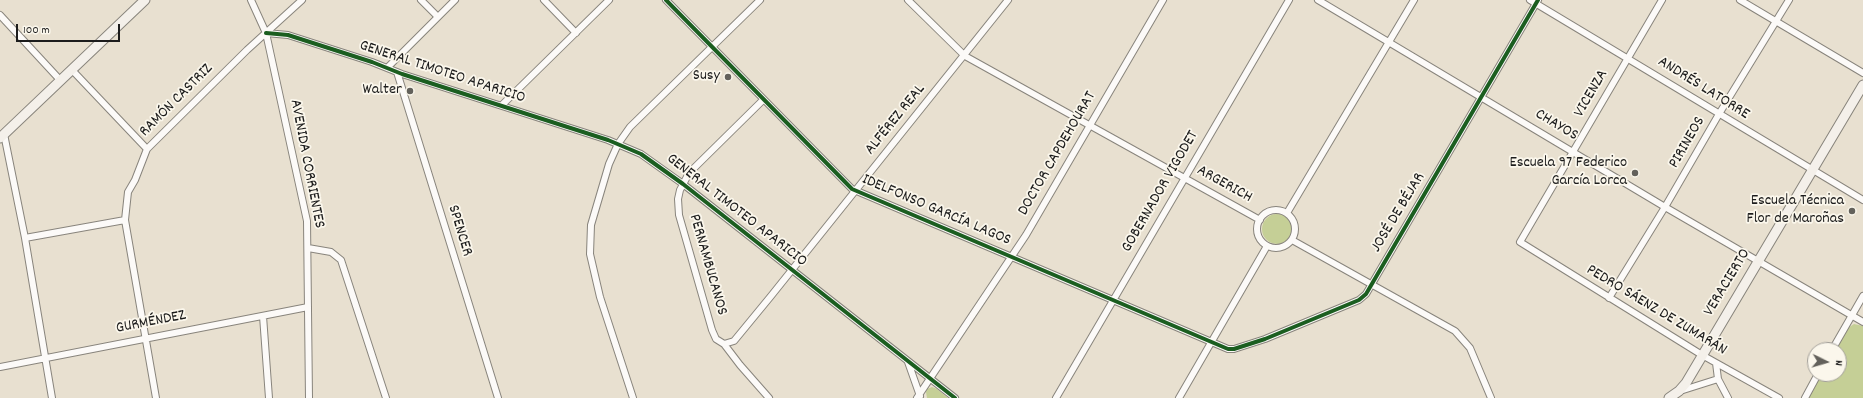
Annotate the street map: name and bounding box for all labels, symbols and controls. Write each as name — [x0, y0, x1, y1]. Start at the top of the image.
scale bar — [18, 16, 122, 42]
text: 100 m — [23, 22, 50, 39]
street label: GENERAL TIMOTEO APARICIO — [357, 37, 527, 109]
street label: ANDRÉS LATORRE — [1654, 53, 1752, 125]
street label: RAMÓN CASTRIZ — [136, 60, 218, 142]
place label: Susy — [693, 67, 720, 87]
street label: VICENZA — [1571, 67, 1613, 121]
marker: Susy — [723, 72, 733, 82]
place label: Walter — [363, 81, 402, 101]
street label: ALFÉREZ REAL — [862, 81, 930, 159]
marker: Walter — [405, 86, 415, 96]
street label: DOCTOR CAPDEHOURAT — [1015, 89, 1101, 219]
street label: AVENIDA CORRIENTES — [284, 98, 328, 230]
street label: CHAYOS — [1531, 106, 1581, 146]
street label: PIRINEOS — [1666, 114, 1710, 172]
street label: GOBERNADOR VIGODET — [1118, 128, 1204, 256]
street label: GENERAL TIMOTEO APARICIO — [662, 150, 810, 272]
place label: Escuela 97 Federico García Lorca — [1509, 154, 1627, 192]
street label: ARGERICH — [1193, 162, 1255, 208]
marker: Escuela 97 Federico García Lorca — [1630, 168, 1640, 178]
street label: JOSÉ DE BÉJAR — [1368, 170, 1430, 256]
street label: IDELFONSO GARCÍA LAGOS — [859, 171, 1013, 251]
place label: Escuela Técnica Flor de Maroñas — [1747, 192, 1844, 230]
street label: SPENCER — [442, 203, 476, 259]
marker: Escuela Técnica Flor de Maroñas — [1847, 206, 1857, 216]
street label: PERNAMBUCANOS — [683, 212, 731, 318]
street label: VERACIERTO — [1700, 246, 1756, 320]
street label: PEDRO SÁENZ DE ZUMARÁN — [1582, 261, 1730, 361]
street label: GURMÉNDEZ — [114, 307, 188, 339]
north arrow — [1807, 342, 1847, 382]
text: N — [1830, 360, 1846, 366]

